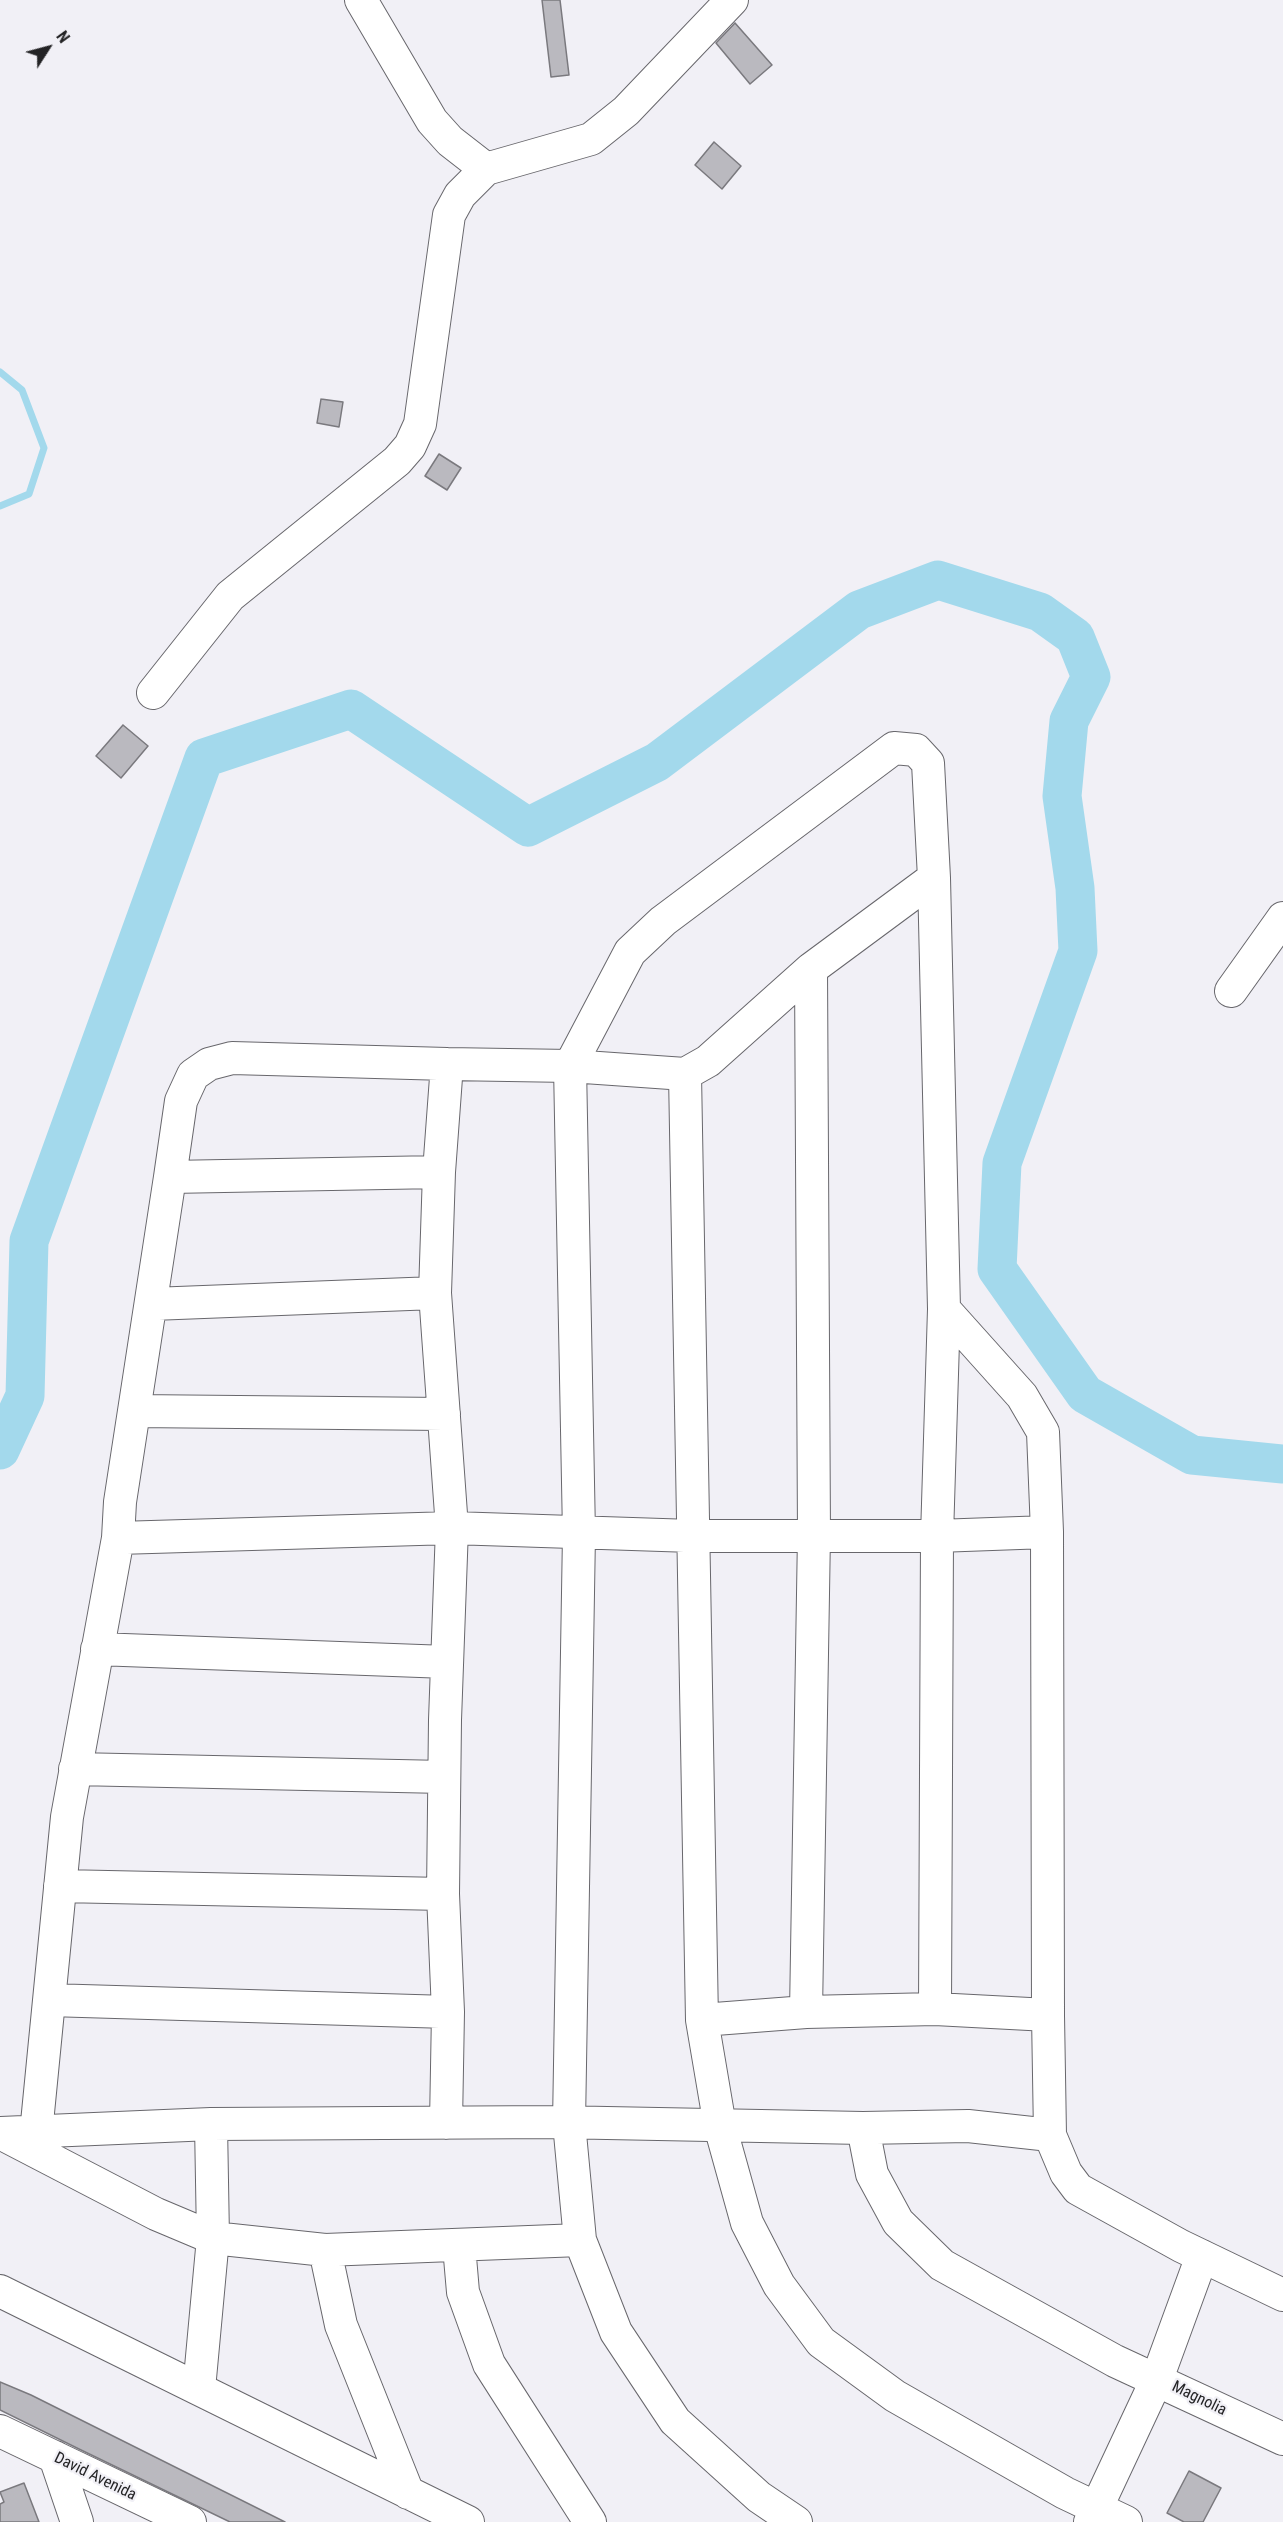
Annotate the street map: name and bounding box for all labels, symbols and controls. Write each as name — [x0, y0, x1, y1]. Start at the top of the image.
north arrow — [18, 18, 78, 78]
text: N — [52, 28, 74, 47]
street label: Magnolia — [1169, 2378, 1229, 2420]
street label: David Avenida — [51, 2449, 139, 2505]

